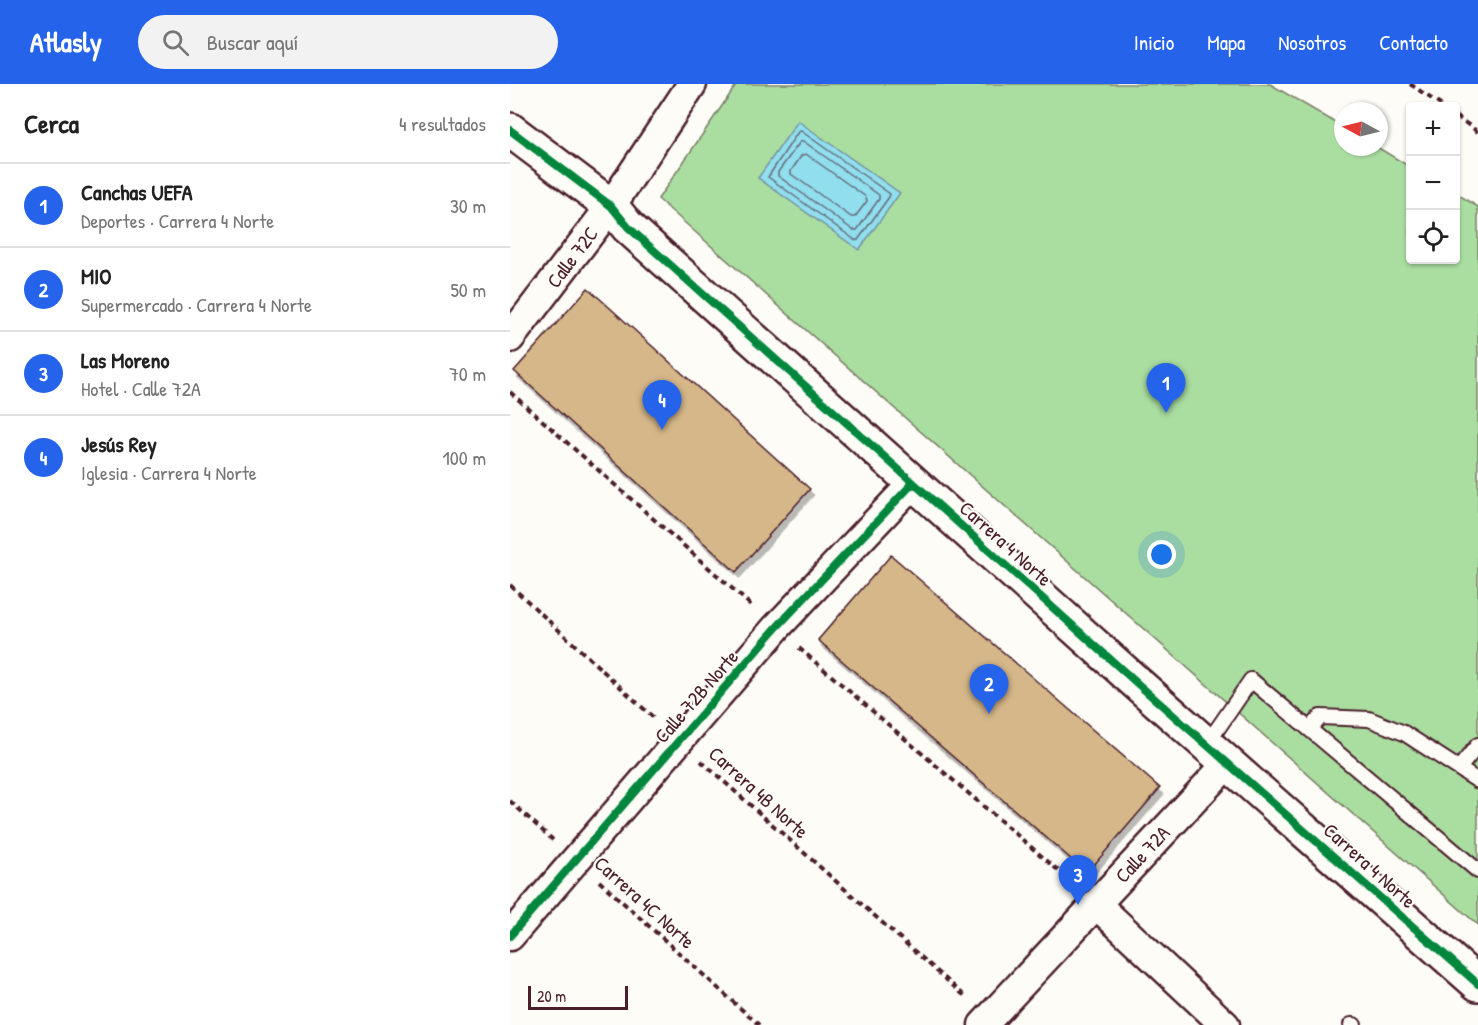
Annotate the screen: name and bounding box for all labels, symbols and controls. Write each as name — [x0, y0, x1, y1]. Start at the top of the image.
search box — [138, 15, 558, 69]
text: Atlasly — [30, 23, 102, 61]
icon: search — [159, 26, 192, 59]
text: Buscar aquí — [207, 27, 298, 57]
text: Inicio — [1134, 28, 1174, 57]
text: Mapa — [1207, 28, 1245, 57]
text: Nosotros — [1278, 28, 1346, 57]
text: Contacto — [1379, 28, 1448, 57]
north arrow — [1334, 102, 1388, 156]
map controls — [1406, 102, 1460, 264]
button: + — [1406, 102, 1460, 156]
text: Cerca — [24, 106, 79, 141]
text: 4 resultados — [399, 110, 486, 137]
button: − — [1406, 156, 1460, 210]
text: Canchas UEFA — [81, 177, 192, 207]
text: 1 — [40, 192, 47, 219]
text: 30 m — [450, 192, 486, 219]
text: Deportes · Carrera 4 Norte — [81, 207, 274, 234]
button: locate — [1406, 210, 1460, 264]
street label: Calle 72C — [540, 221, 604, 293]
text: MIO — [81, 261, 112, 291]
text: 2 — [39, 276, 48, 303]
text: 50 m — [450, 276, 486, 303]
text: Supermercado · Carrera 4 Norte — [81, 291, 312, 318]
text: Las Moreno — [81, 345, 169, 375]
text: 3 — [39, 360, 48, 387]
text: 70 m — [449, 360, 486, 387]
pin: 1 — [1146, 364, 1186, 413]
text: Hotel · Calle 72A — [81, 375, 201, 402]
pin: 4 — [642, 380, 682, 430]
text: Jesús Rey — [81, 429, 157, 459]
text: 4 — [40, 444, 47, 471]
text: 100 m — [443, 444, 486, 471]
text: Iglesia · Carrera 4 Norte — [81, 459, 257, 486]
street label: Carrera 4 Norte — [954, 494, 1058, 592]
your location — [1147, 540, 1176, 569]
street label: Calle 72B Norte — [648, 644, 744, 748]
pin: 2 — [970, 664, 1008, 714]
street label: Carrera 4B Norte — [703, 740, 815, 844]
street label: Carrera 4 Norte — [1318, 816, 1422, 914]
street label: Calle 72A — [1109, 819, 1176, 888]
street label: Carrera 4C Norte — [589, 850, 701, 954]
pin: 3 — [1058, 856, 1098, 905]
scale bar — [528, 983, 628, 1010]
text: 20 m — [537, 985, 566, 1007]

